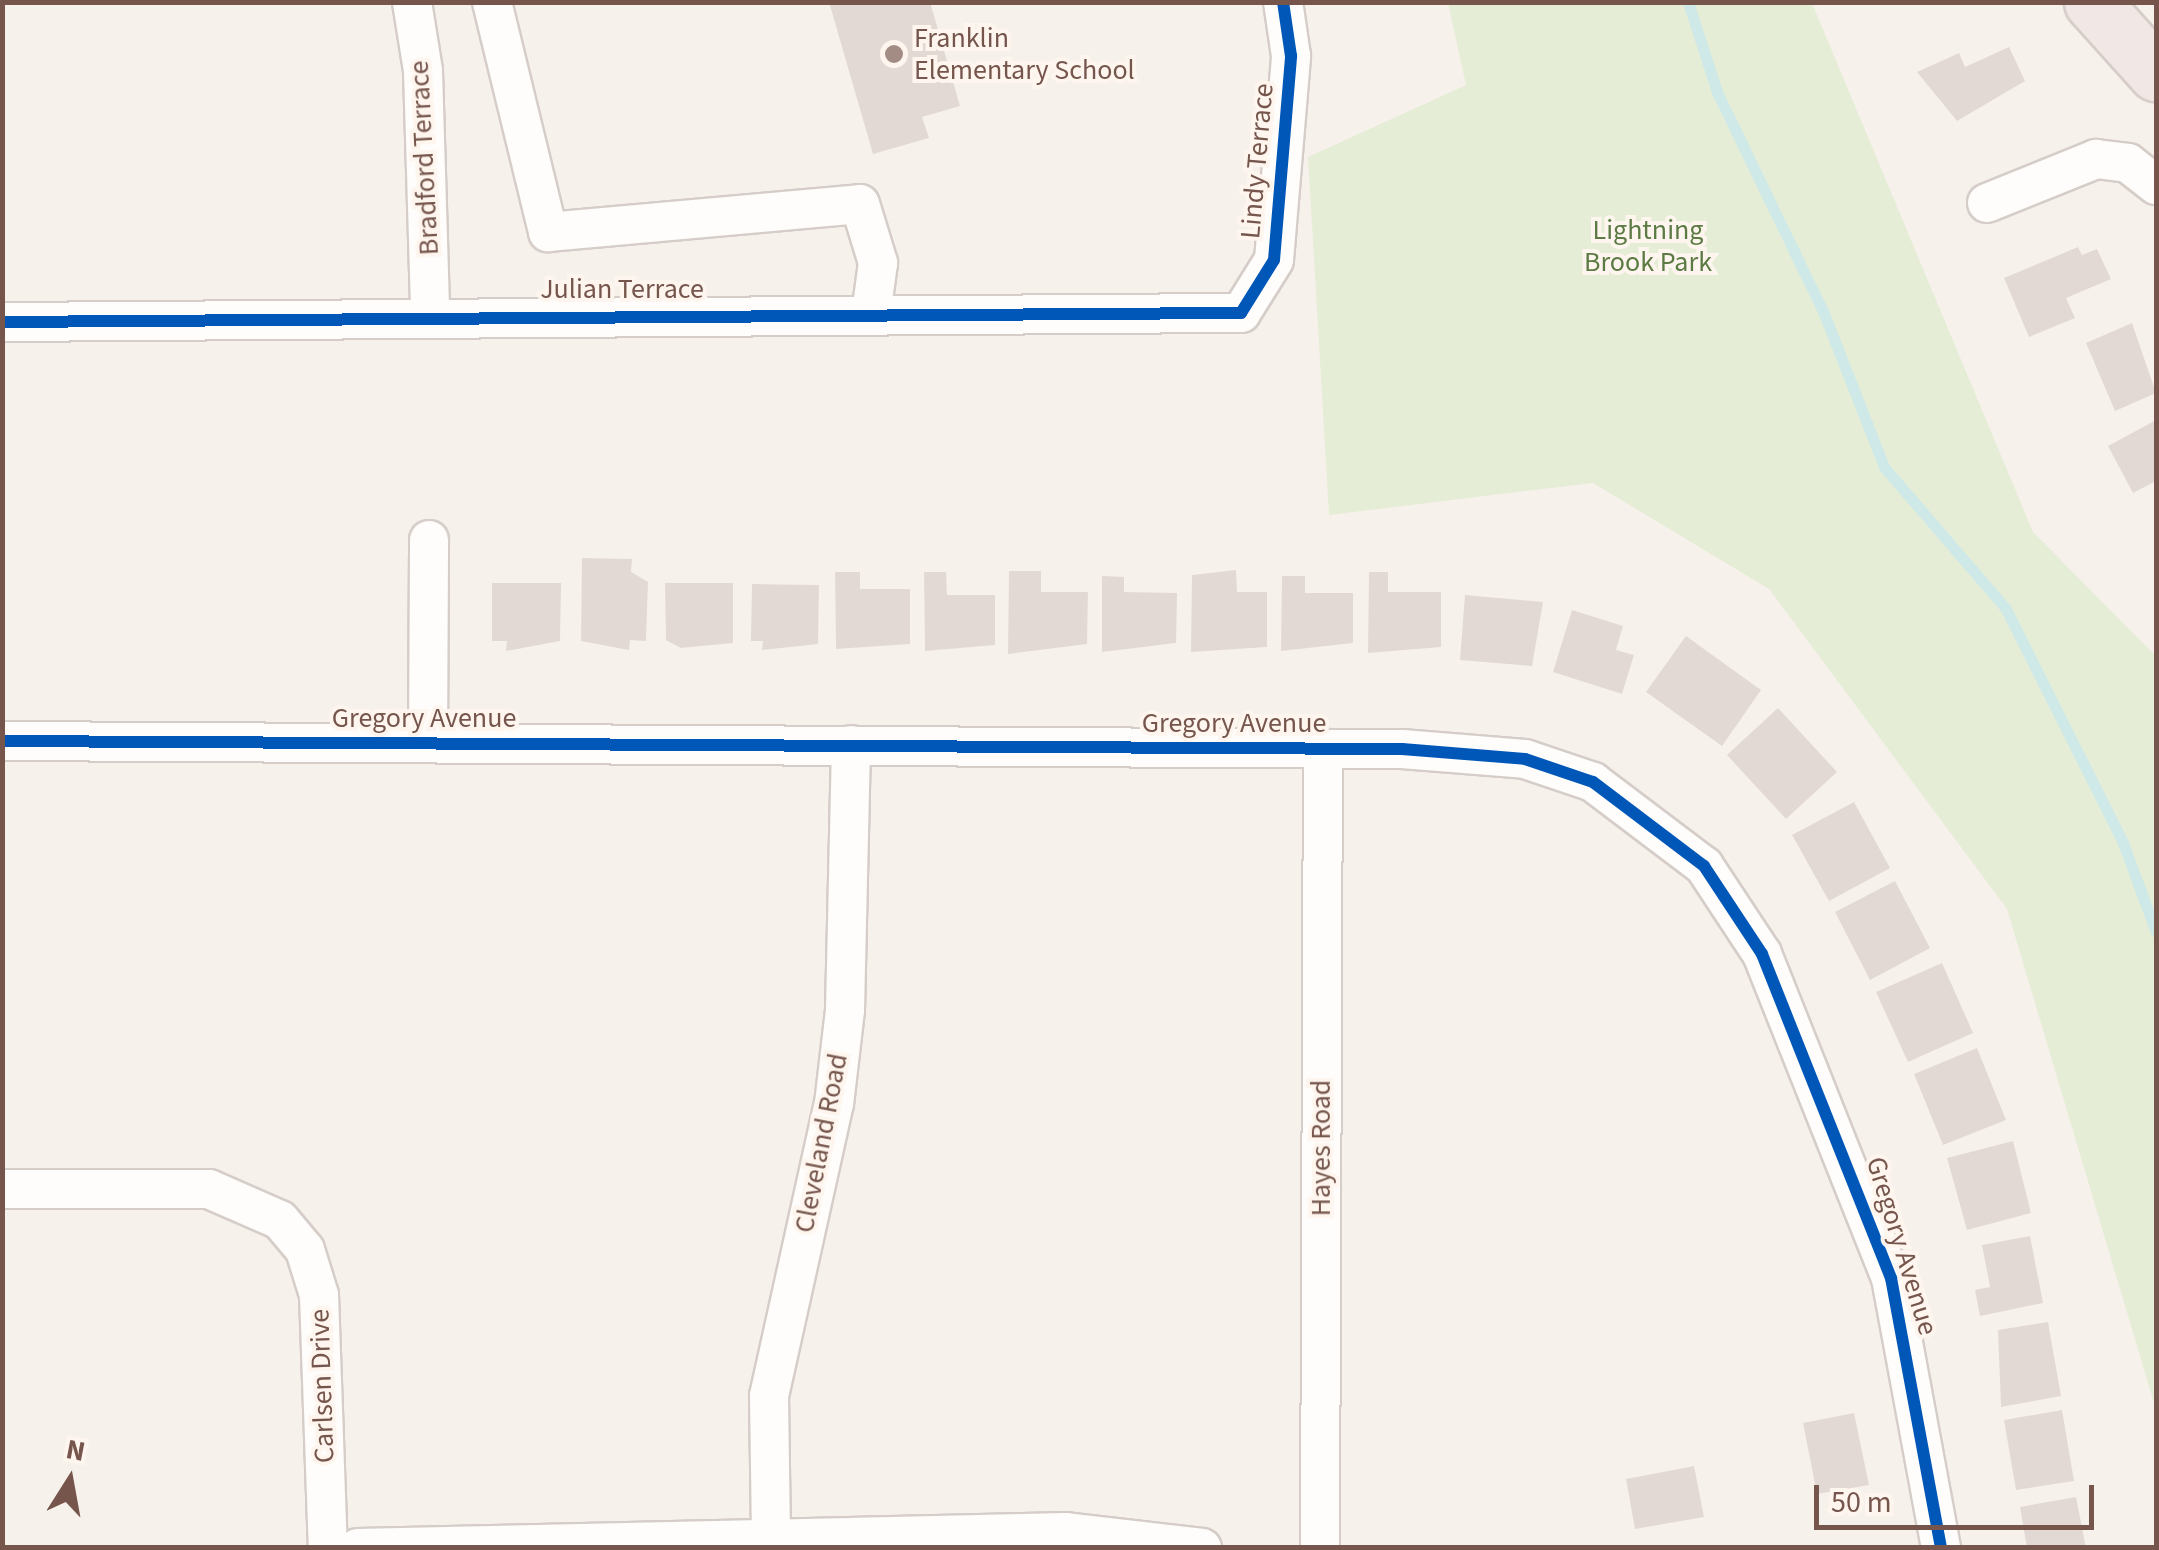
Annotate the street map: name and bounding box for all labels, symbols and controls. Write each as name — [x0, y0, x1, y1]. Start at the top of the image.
place label: Franklin Elementary School — [914, 21, 1135, 87]
marker: Franklin Elementary School — [883, 43, 905, 65]
street label: Bradford Terrace — [402, 60, 446, 256]
street label: Lindy Terrace — [1233, 82, 1281, 240]
park label: Lightning Brook Park — [1584, 213, 1712, 279]
street label: Julian Terrace — [540, 272, 704, 306]
street label: Gregory Avenue — [332, 701, 516, 735]
street label: Gregory Avenue — [1142, 706, 1326, 740]
street label: Cleveland Road — [787, 1051, 855, 1235]
street label: Hayes Road — [1304, 1080, 1338, 1216]
street label: Gregory Avenue — [1859, 1153, 1945, 1339]
street label: Carlsen Drive — [303, 1308, 341, 1464]
text: N — [63, 1429, 89, 1472]
north arrow — [20, 1430, 120, 1530]
scale bar — [1819, 1465, 2099, 1527]
text: 50 m — [1831, 1481, 1892, 1524]

